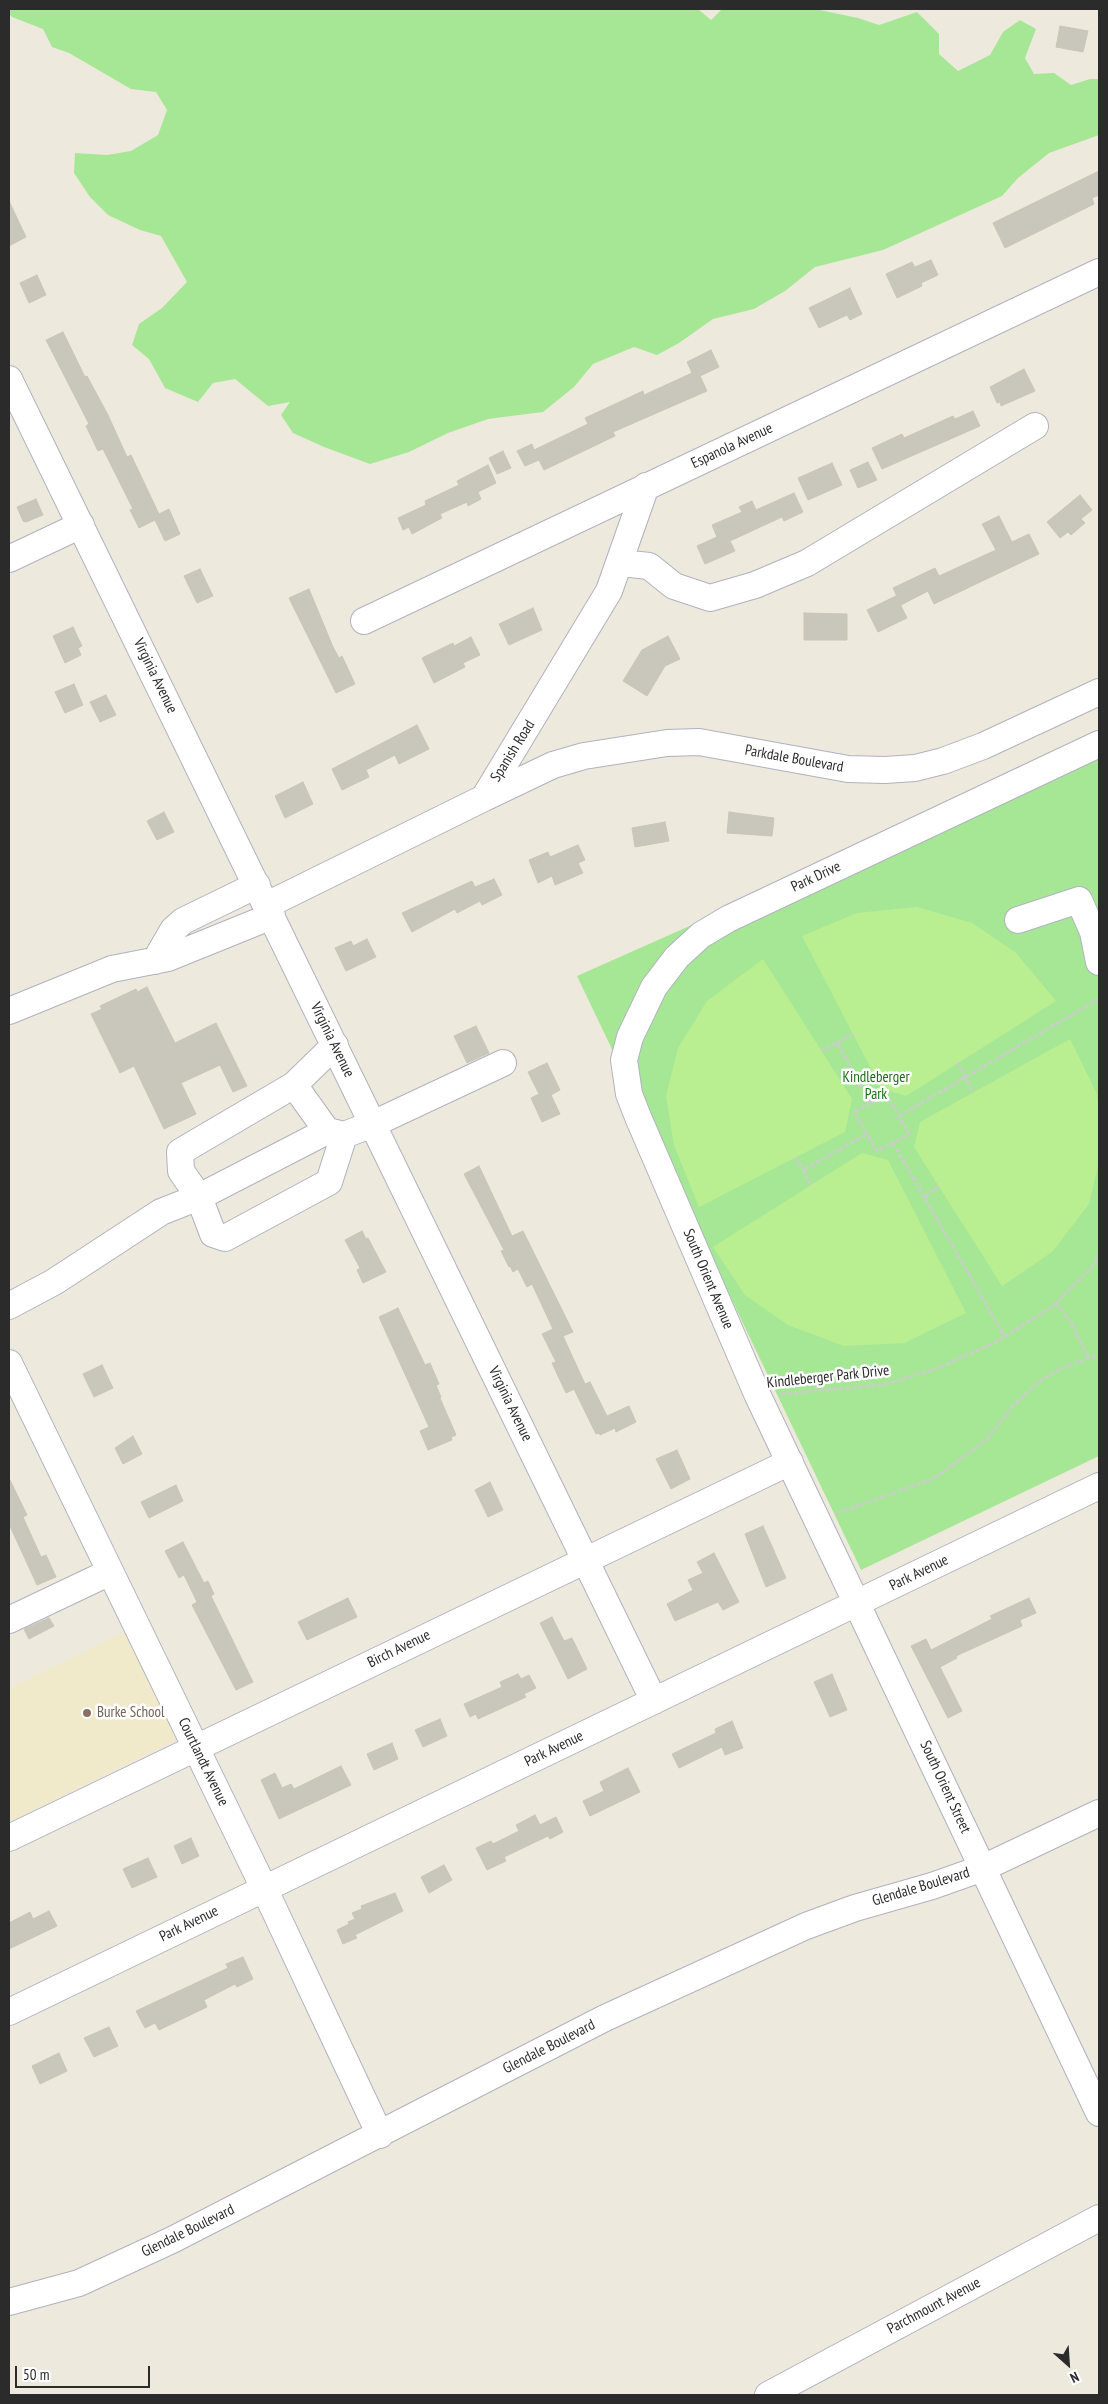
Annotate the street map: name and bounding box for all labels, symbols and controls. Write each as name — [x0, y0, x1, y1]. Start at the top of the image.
street label: Espanola Avenue — [688, 419, 776, 473]
street label: Virginia Avenue — [129, 636, 181, 716]
street label: Spanish Road — [487, 717, 539, 785]
street label: Parkdale Boulevard — [743, 741, 845, 777]
street label: Park Drive — [788, 858, 844, 896]
street label: Virginia Avenue — [306, 1000, 358, 1080]
park label: Kindleberger Park — [842, 1069, 910, 1104]
street label: South Orient Avenue — [679, 1226, 737, 1332]
street label: Kindleberger Park Drive — [766, 1362, 890, 1392]
street label: Virginia Avenue — [484, 1364, 536, 1444]
street label: Park Avenue — [887, 1551, 951, 1595]
street label: Birch Avenue — [365, 1626, 433, 1672]
place label: Burke School — [97, 1704, 165, 1722]
marker: Burke School — [81, 1707, 93, 1719]
street label: Courtlandt Avenue — [174, 1715, 232, 1809]
street label: Park Avenue — [522, 1727, 586, 1771]
street label: South Orient Street — [916, 1738, 974, 1836]
street label: Glendale Boulevard — [870, 1864, 972, 1910]
street label: Park Avenue — [157, 1902, 221, 1946]
street label: Glendale Boulevard — [500, 2016, 598, 2078]
street label: Glendale Boulevard — [139, 2201, 237, 2261]
street label: Parchmount Avenue — [884, 2274, 984, 2338]
north arrow — [1043, 2339, 1093, 2389]
scale bar — [18, 2356, 152, 2388]
text: 50 m — [23, 2365, 49, 2384]
text: N — [1067, 2368, 1082, 2387]

